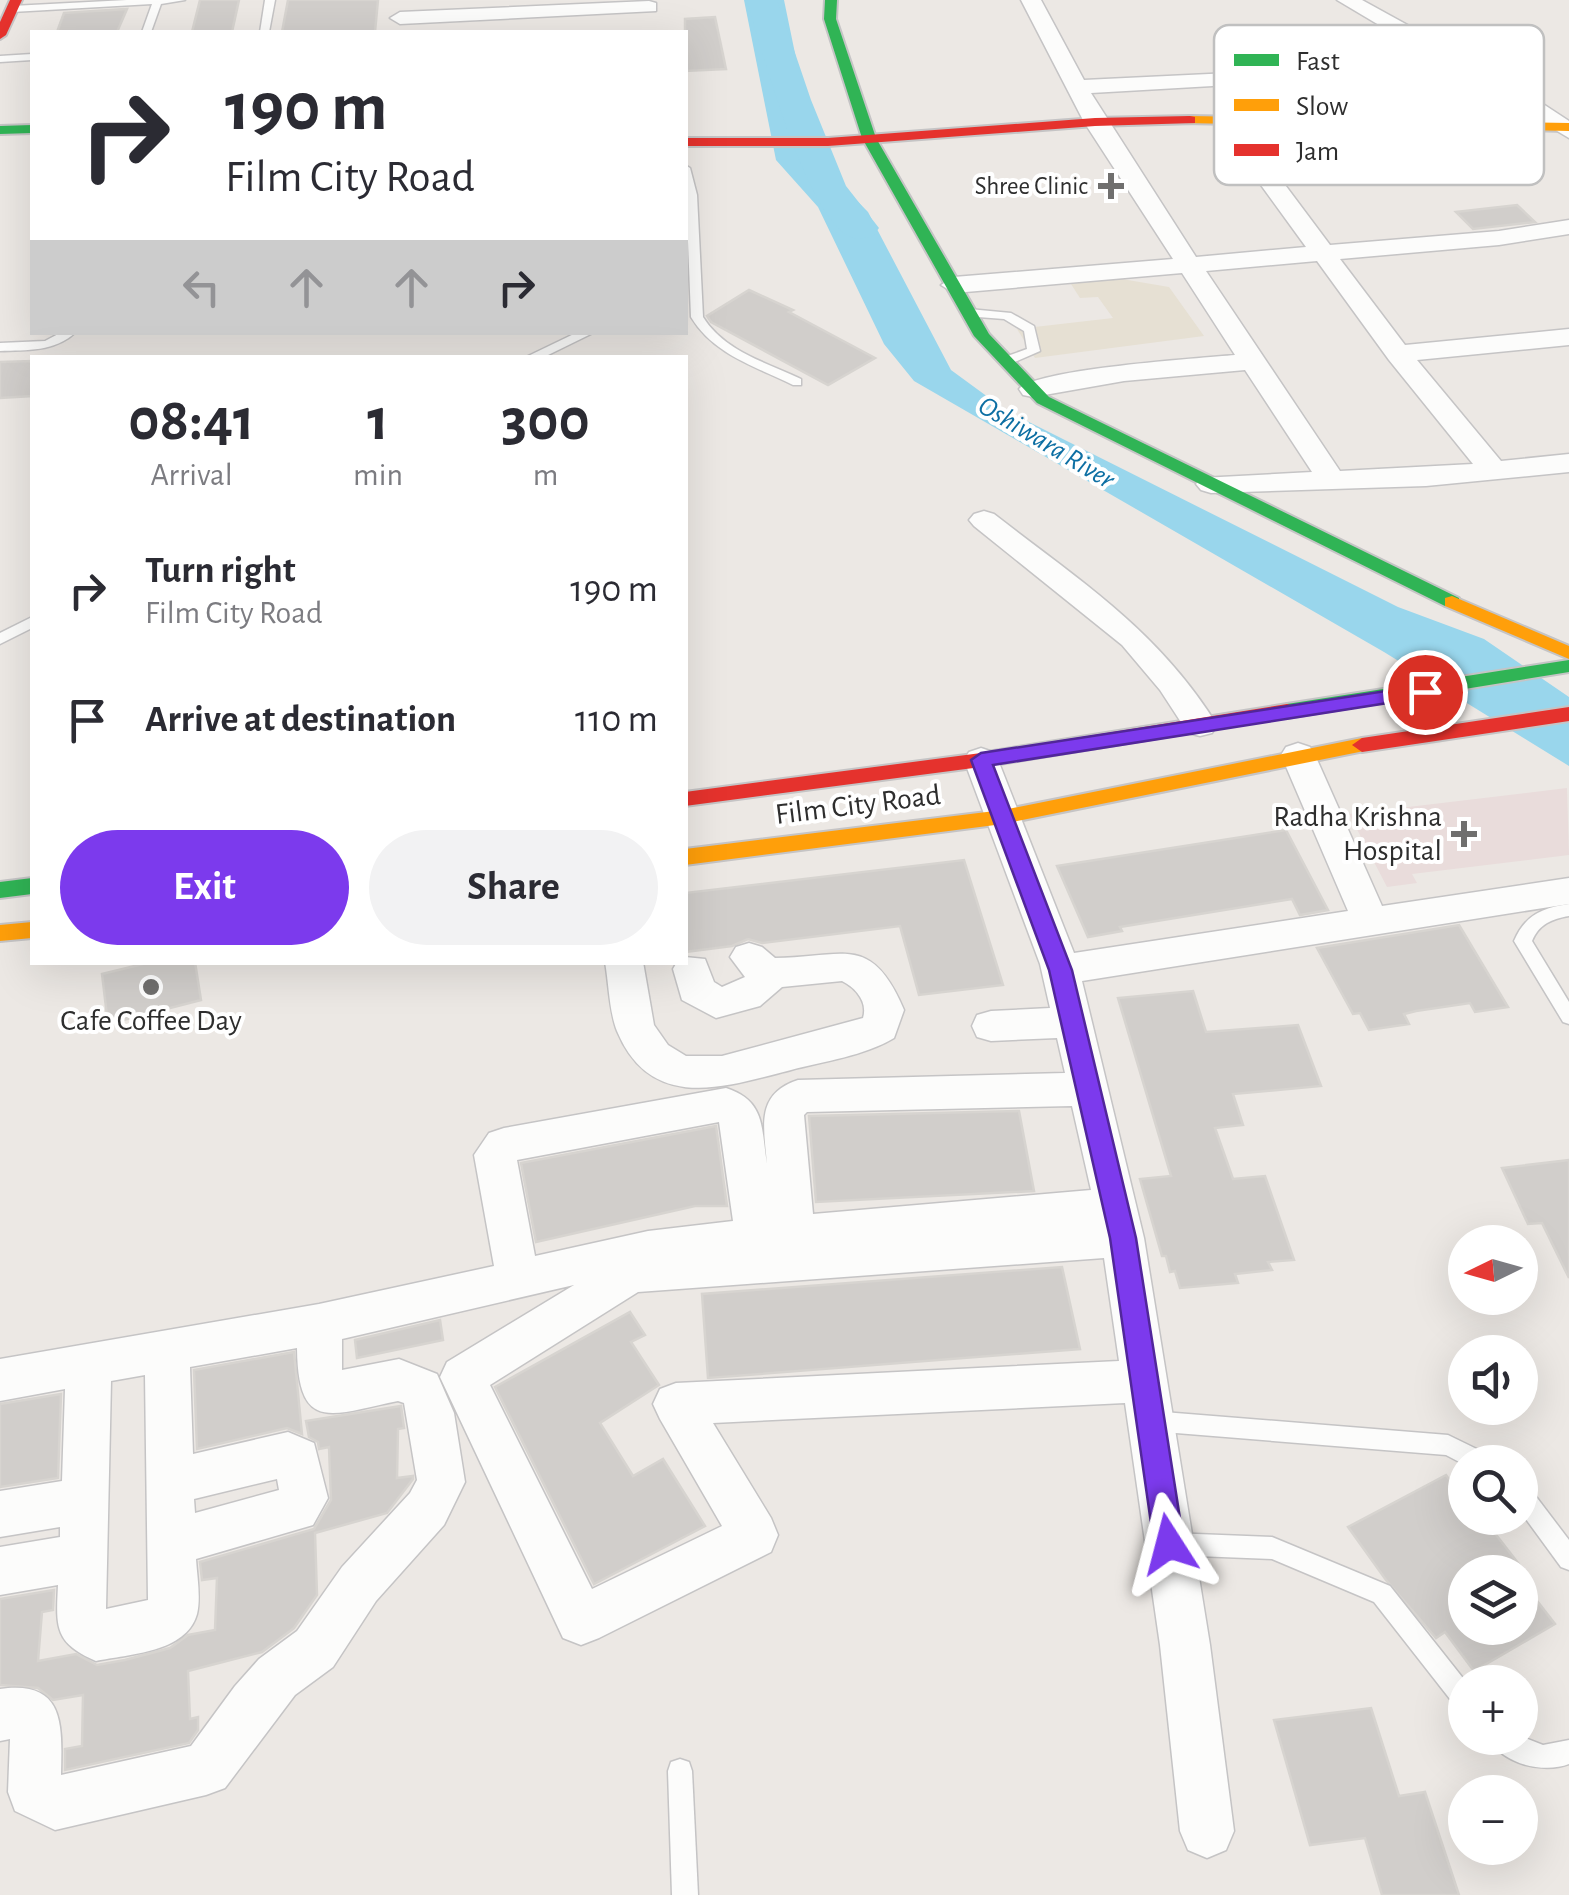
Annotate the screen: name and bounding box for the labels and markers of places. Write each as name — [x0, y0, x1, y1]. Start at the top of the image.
marker: Shree Clinic — [1098, 173, 1124, 199]
place label: Shree Clinic — [975, 174, 1088, 199]
pin — [1383, 650, 1468, 735]
place label: Radha Krishna Hospital — [1273, 802, 1442, 866]
marker: Radha Krishna Hospital — [1451, 821, 1477, 847]
marker: Cafe Coffee Day — [140, 976, 162, 998]
place label: Cafe Coffee Day — [60, 1006, 242, 1036]

